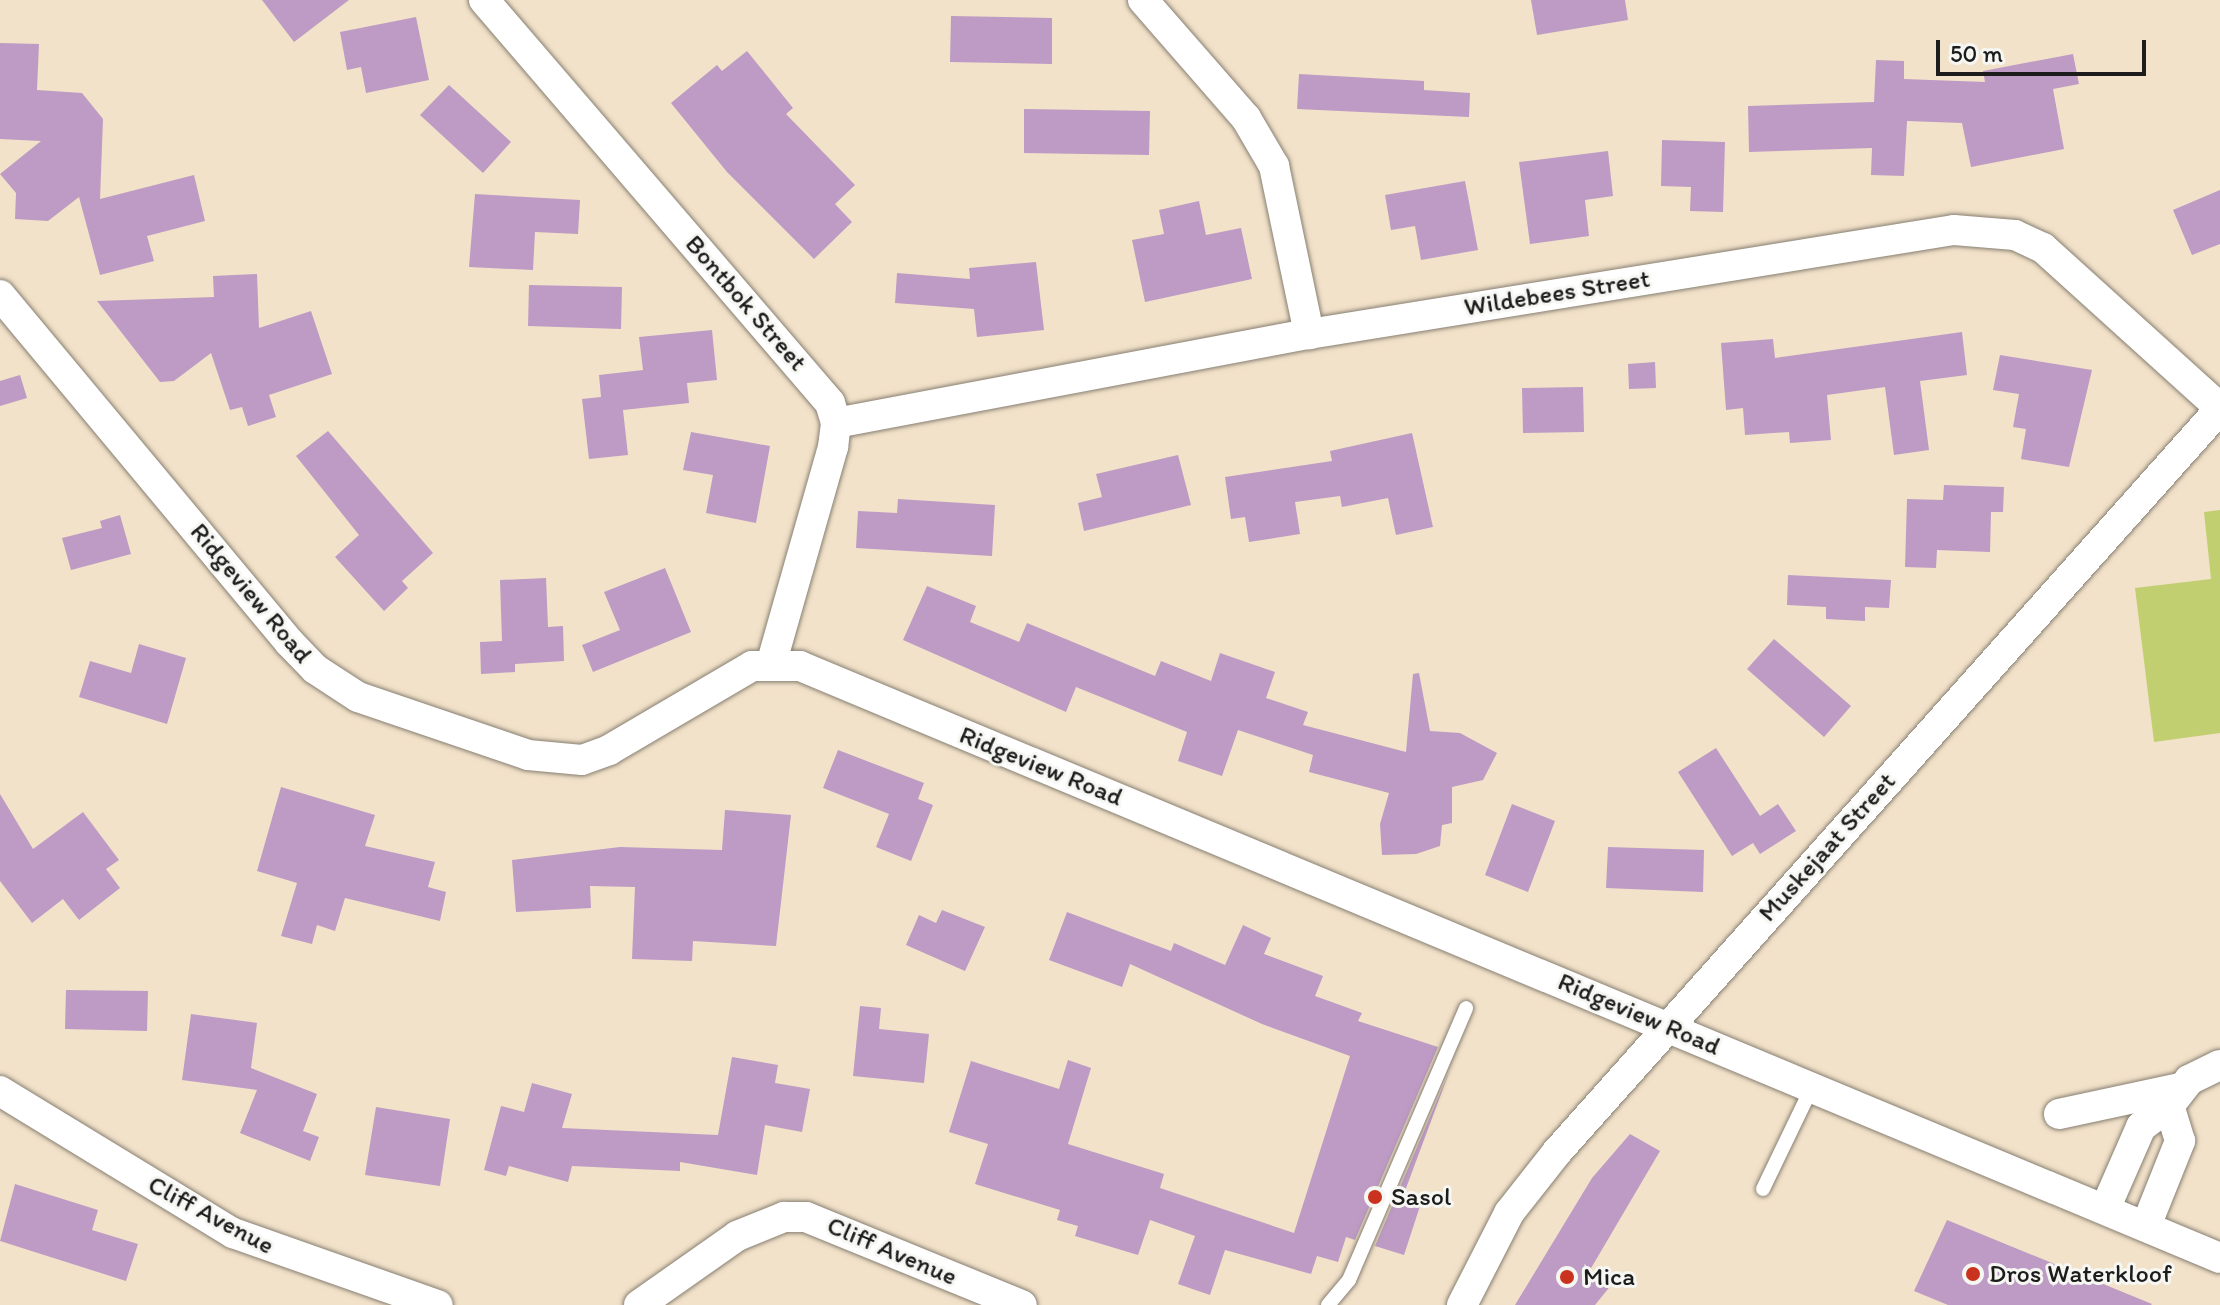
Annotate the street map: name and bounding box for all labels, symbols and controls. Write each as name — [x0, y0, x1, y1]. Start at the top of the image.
scale bar — [1940, 24, 2150, 74]
text: 50 m — [1950, 39, 2003, 68]
street label: Bontbok Street — [679, 229, 813, 377]
street label: Wildebees Street — [1462, 263, 1652, 323]
street label: Ridgeview Road — [183, 517, 319, 669]
street label: Ridgeview Road — [955, 719, 1127, 813]
street label: Muskejaat Street — [1752, 766, 1902, 928]
street label: Ridgeview Road — [1553, 966, 1725, 1062]
street label: Cliff Avenue — [143, 1169, 279, 1261]
place label: Sasol — [1391, 1181, 1451, 1213]
marker: Sasol — [1366, 1188, 1384, 1206]
street label: Cliff Avenue — [823, 1210, 961, 1292]
place label: Dros Waterkloof — [1989, 1258, 2171, 1290]
place label: Mica — [1583, 1261, 1635, 1293]
marker: Dros Waterkloof — [1964, 1265, 1982, 1283]
marker: Mica — [1558, 1268, 1576, 1286]

